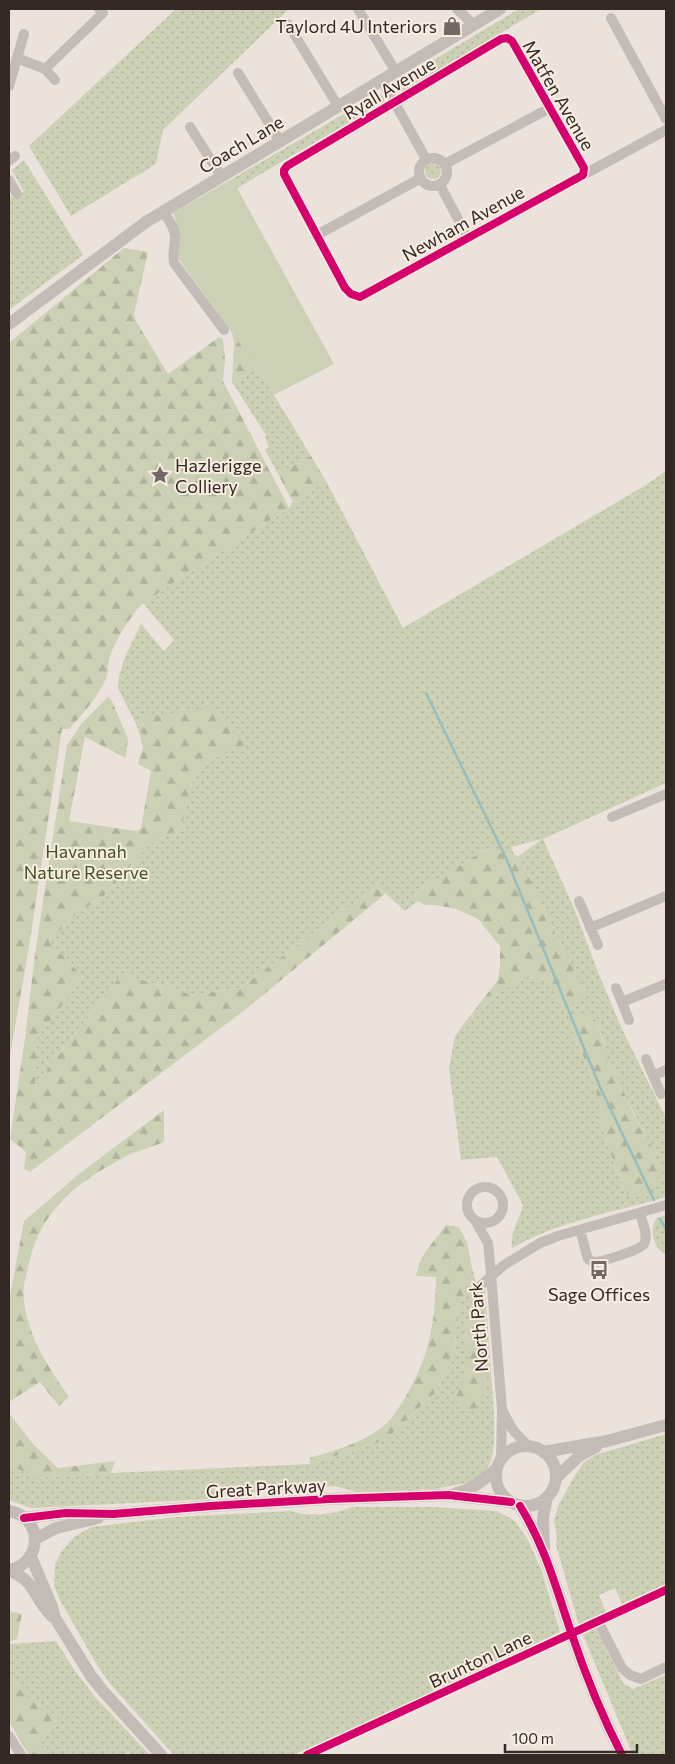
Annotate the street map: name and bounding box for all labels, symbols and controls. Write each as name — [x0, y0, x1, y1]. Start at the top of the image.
place label: Taylord 4U Interiors — [275, 15, 437, 37]
shop icon: Taylord 4U Interiors — [441, 15, 463, 37]
street label: Matfen Avenue — [519, 36, 599, 154]
street label: Ryall Avenue — [339, 52, 439, 124]
street label: Coach Lane — [195, 110, 287, 178]
street label: Newham Avenue — [398, 180, 528, 266]
place label: Hazlerigge Colliery — [175, 454, 262, 497]
place icon: Hazlerigge Colliery — [149, 464, 171, 486]
park label: Havannah Nature Reserve — [24, 840, 148, 883]
bus stop icon: Sage Offices — [588, 1259, 610, 1281]
street label: North Park — [464, 1281, 492, 1373]
place label: Sage Offices — [548, 1283, 650, 1305]
street label: Great Parkway — [205, 1474, 327, 1502]
street label: Brunton Lane — [425, 1626, 535, 1692]
scale bar — [505, 1722, 638, 1754]
text: 100 m — [512, 1729, 554, 1747]

